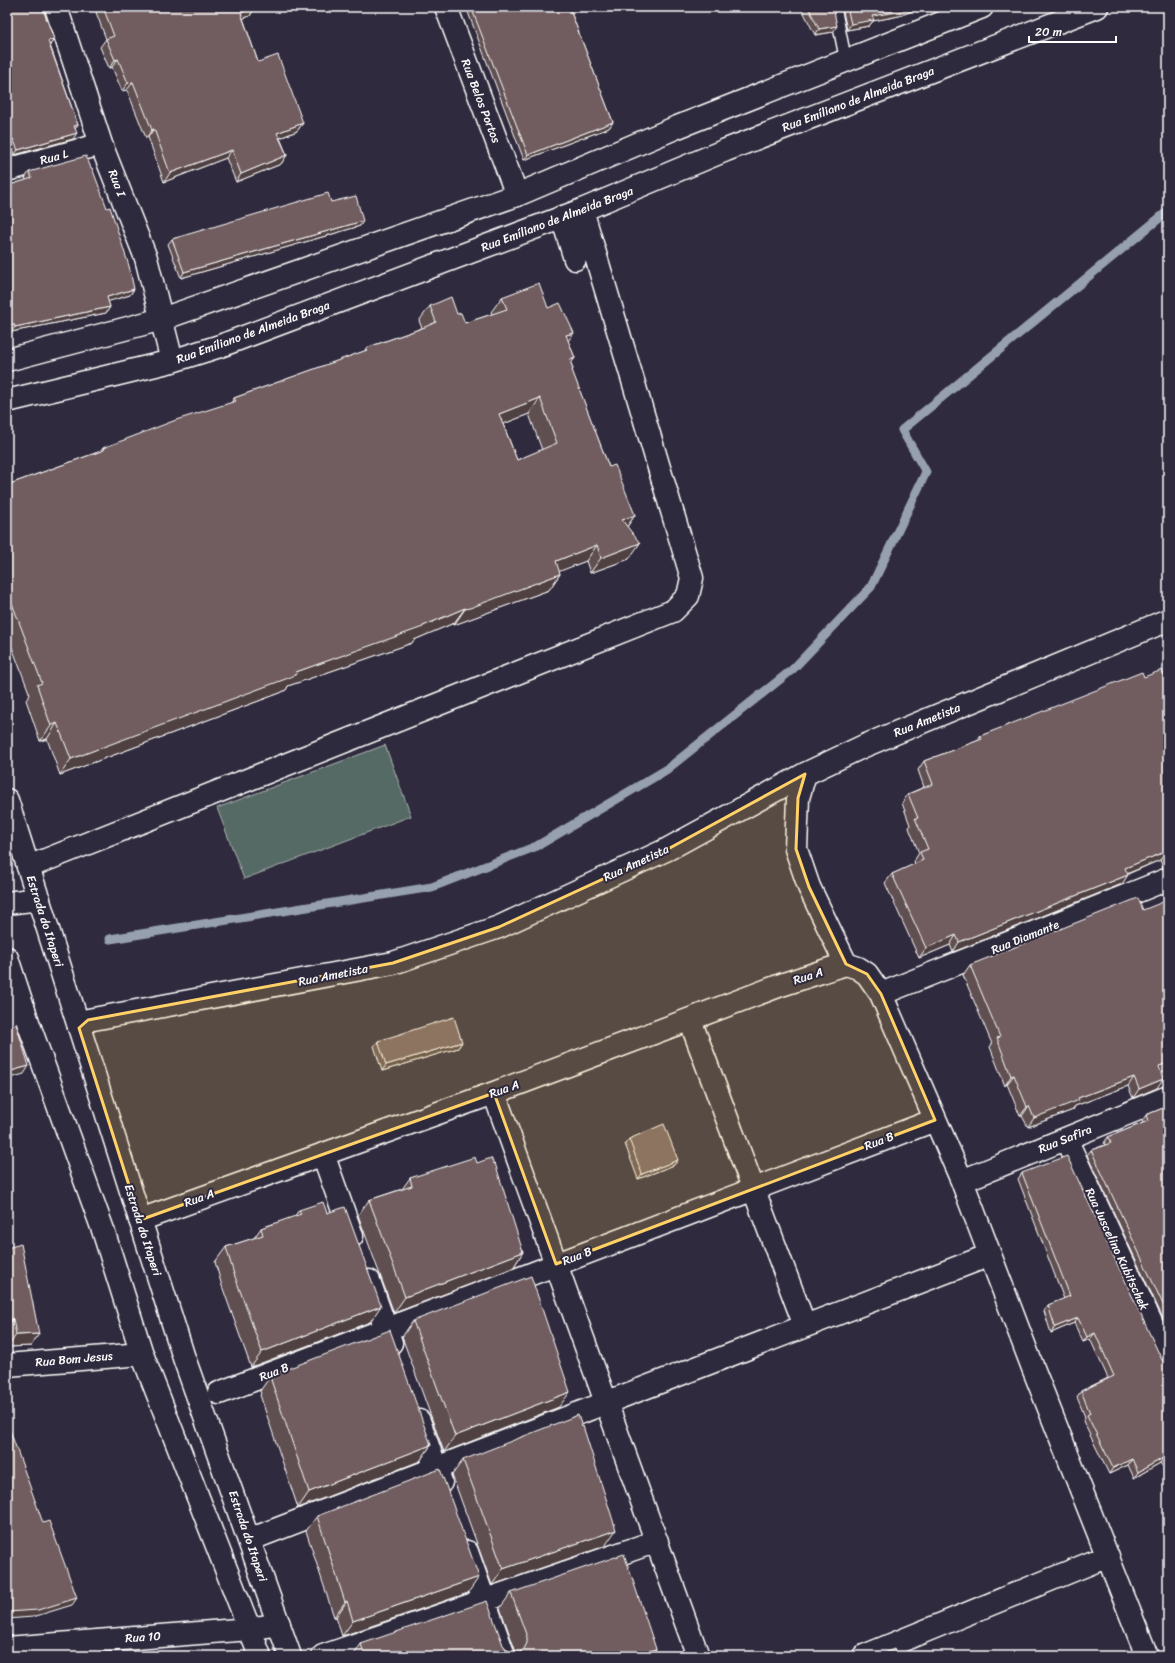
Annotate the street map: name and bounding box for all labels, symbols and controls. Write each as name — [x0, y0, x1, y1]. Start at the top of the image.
scale bar — [1029, 18, 1116, 44]
text: 20 m — [1035, 21, 1062, 43]
street label: Rua Belos Portos — [455, 55, 507, 147]
street label: Rua Emíliano de Almeida Braga — [779, 59, 938, 138]
street label: Rua L — [37, 143, 71, 171]
street label: Rua I — [102, 166, 133, 201]
street label: Rua Emíliano de Almeida Braga — [478, 179, 637, 258]
street label: Rua Emíliano de Almeida Braga — [173, 294, 334, 370]
street label: Rua Ametista — [890, 696, 965, 743]
street label: Rua Ametista — [599, 838, 673, 888]
street label: Estrada do Itaperi — [20, 872, 70, 970]
street label: Rua Diamante — [988, 913, 1063, 961]
street label: Rua Ametista — [296, 957, 371, 993]
street label: Rua A — [790, 961, 826, 991]
street label: Rua A — [486, 1073, 522, 1105]
street label: Rua Safira — [1035, 1118, 1095, 1160]
street label: Rua B — [861, 1125, 897, 1157]
street label: Estrada do Itaperi — [118, 1181, 168, 1279]
street label: Rua A — [181, 1182, 217, 1214]
street label: Rua Juscelino Kubitschek — [1079, 1184, 1155, 1315]
street label: Rua B — [559, 1240, 595, 1272]
street label: Rua Bom Jesus — [34, 1345, 114, 1373]
street label: Rua B — [256, 1356, 292, 1388]
street label: Estrada do Itaperi — [222, 1487, 274, 1585]
street label: Rua 10 — [124, 1625, 162, 1649]

